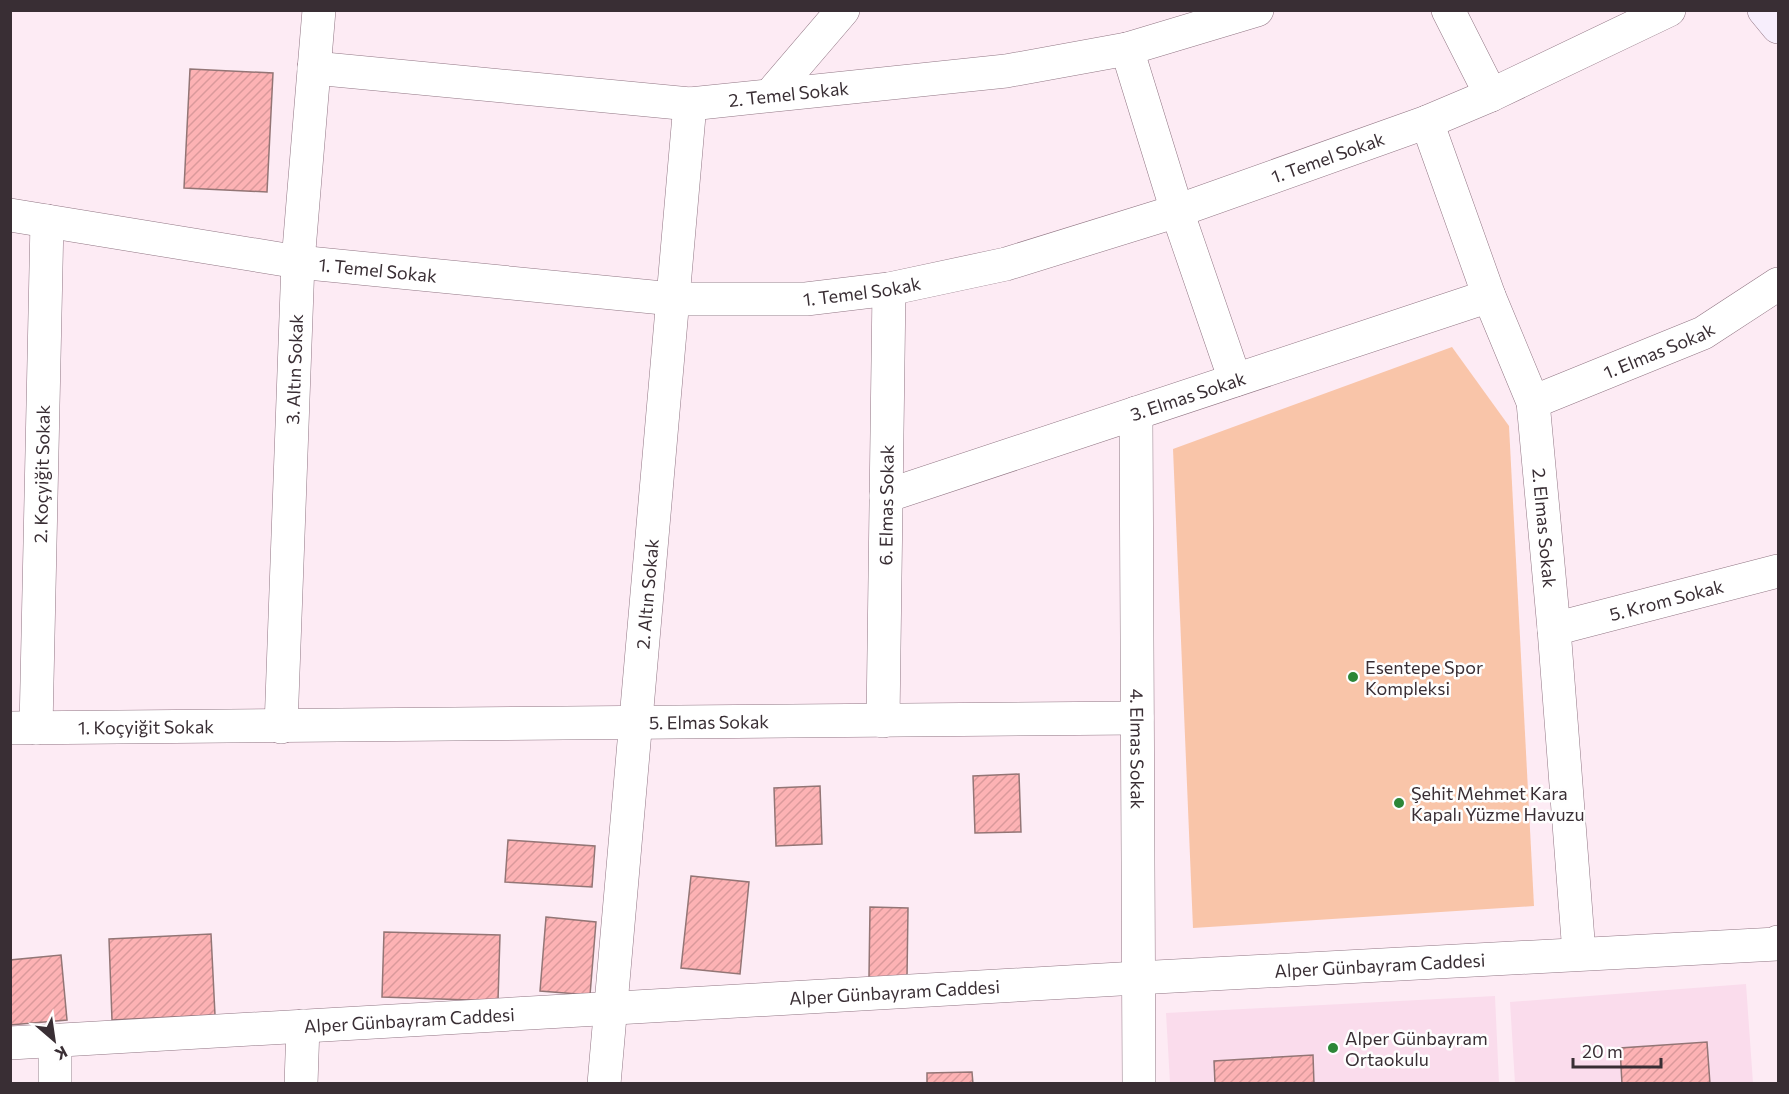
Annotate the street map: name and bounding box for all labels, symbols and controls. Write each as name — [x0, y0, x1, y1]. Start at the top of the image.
street label: 2. Temel Sokak — [727, 76, 850, 111]
street label: 1. Temel Sokak — [1268, 127, 1388, 188]
street label: 1. Temel Sokak — [318, 253, 438, 287]
street label: 1. Temel Sokak — [802, 271, 923, 310]
street label: 3. Altın Sokak — [281, 313, 307, 425]
street label: 1. Elmas Sokak — [1600, 317, 1719, 383]
street label: 3. Elmas Sokak — [1127, 366, 1248, 425]
street label: 2. Koçyiğit Sokak — [29, 404, 54, 543]
street label: 6. Elmas Sokak — [874, 444, 898, 566]
street label: 2. Elmas Sokak — [1528, 467, 1561, 589]
street label: 2. Altın Sokak — [631, 538, 663, 650]
street label: 5. Krom Sokak — [1607, 575, 1726, 625]
place label: Esentepe Spor Kompleksi — [1365, 656, 1483, 699]
marker: Esentepe Spor Kompleksi — [1346, 670, 1360, 684]
street label: 4. Elmas Sokak — [1126, 689, 1149, 810]
street label: 5. Elmas Sokak — [649, 710, 769, 733]
street label: 1. Koçyiğit Sokak — [78, 715, 214, 738]
place label: Şehit Mehmet Kara Kapalı Yüzme Havuzu — [1411, 782, 1584, 825]
marker: Şehit Mehmet Kara Kapalı Yüzme Havuzu — [1392, 796, 1406, 810]
street label: Alper Günbayram Caddesi — [1274, 949, 1486, 982]
street label: Alper Günbayram Caddesi — [789, 975, 1001, 1009]
street label: Alper Günbayram Caddesi — [303, 1003, 515, 1037]
north arrow — [24, 1010, 84, 1070]
place label: Alper Günbayram Ortaokulu — [1345, 1027, 1488, 1070]
scale bar — [1573, 1031, 1662, 1069]
text: 20 m — [1582, 1040, 1623, 1062]
marker: Alper Günbayram Ortaokulu — [1326, 1041, 1340, 1055]
text: K — [52, 1043, 71, 1065]

